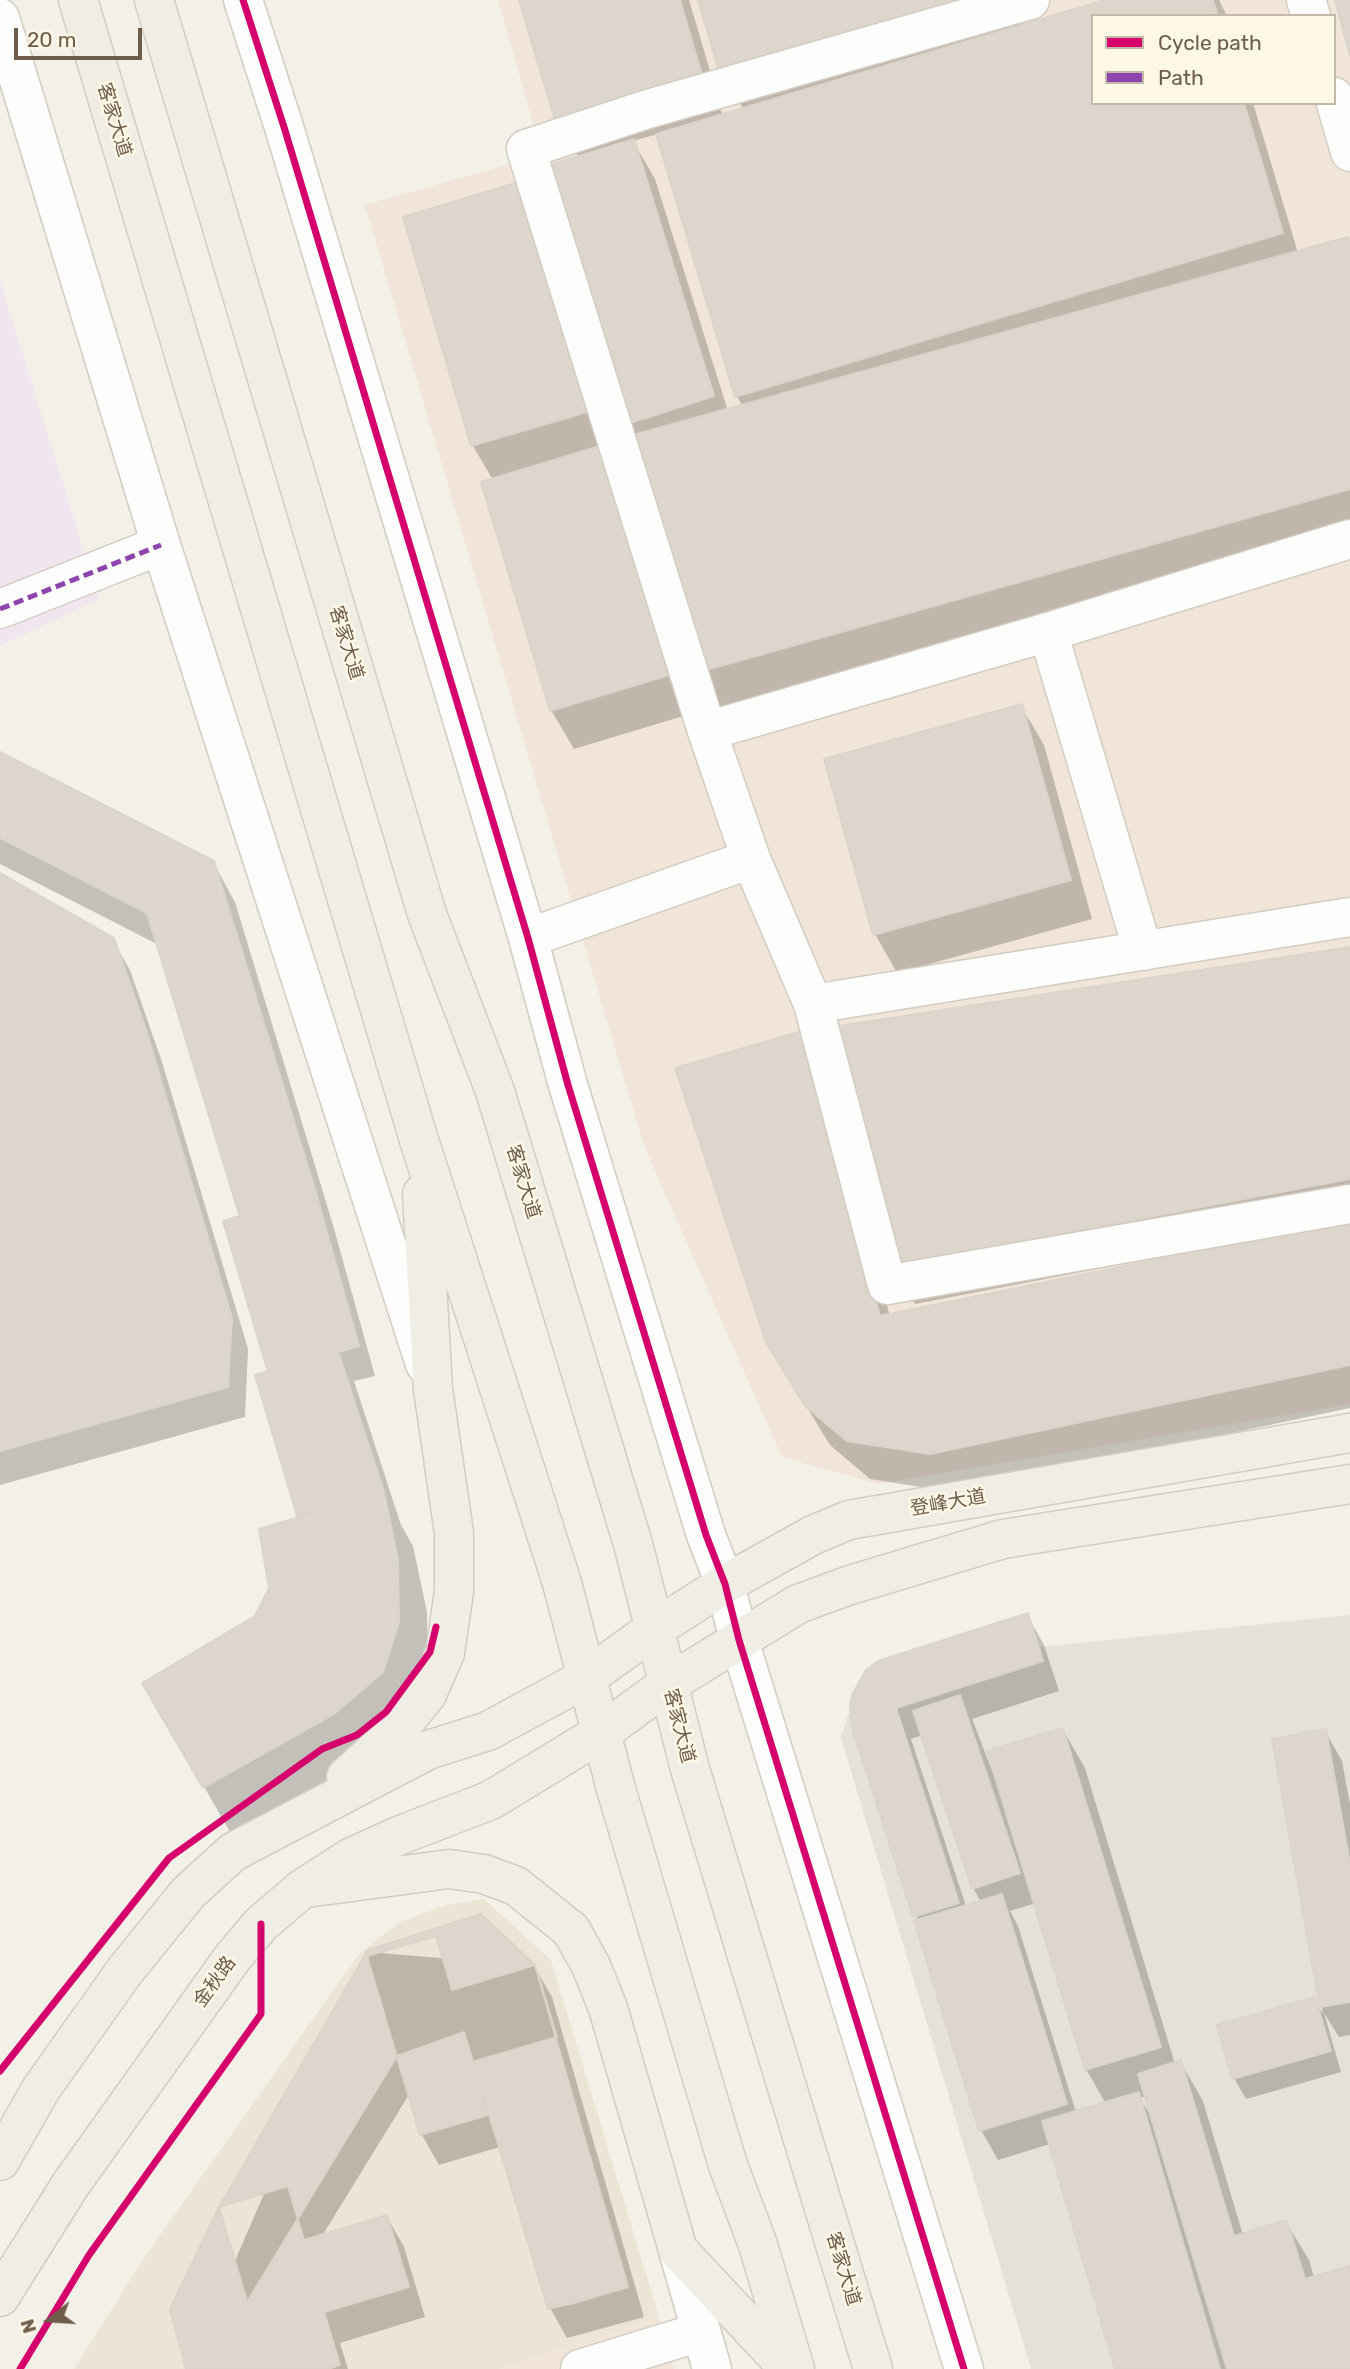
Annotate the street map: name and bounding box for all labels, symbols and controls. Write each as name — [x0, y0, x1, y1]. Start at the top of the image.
scale bar — [18, 14, 145, 58]
legend — [1091, 14, 1336, 105]
text: 20 m — [27, 27, 76, 52]
text: Cycle path — [1158, 30, 1262, 55]
text: Path — [1158, 65, 1204, 90]
street label: 客家大道 — [92, 80, 136, 160]
street label: 客家大道 — [324, 603, 368, 683]
street label: 客家大道 — [501, 1142, 545, 1222]
street label: 登峰大道 — [909, 1485, 987, 1521]
street label: 客家大道 — [659, 1686, 699, 1766]
street label: 金秋路 — [189, 1952, 241, 2012]
street label: 客家大道 — [821, 2229, 865, 2309]
north arrow — [14, 2285, 84, 2355]
text: N — [15, 2316, 41, 2336]

